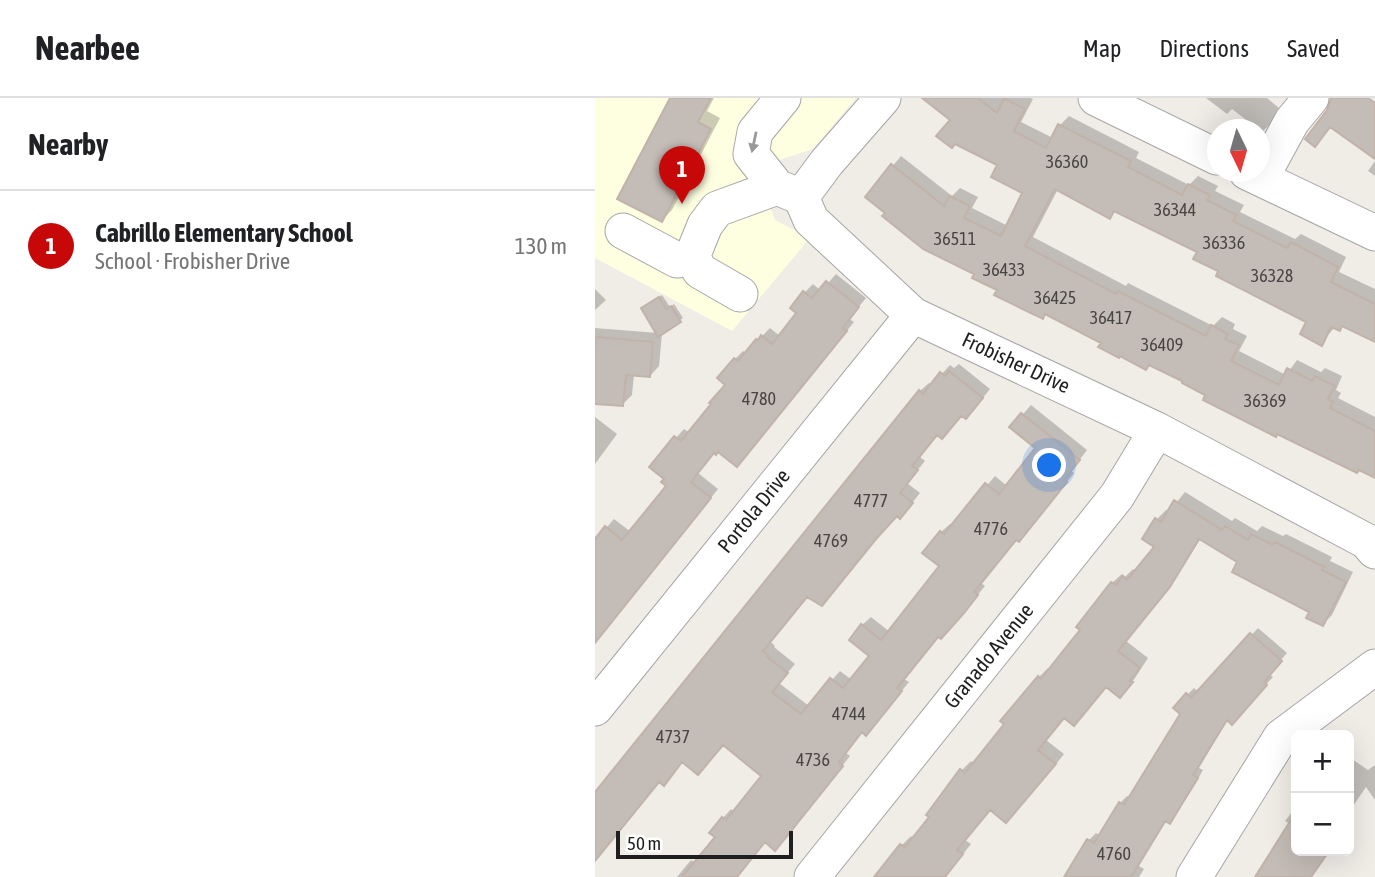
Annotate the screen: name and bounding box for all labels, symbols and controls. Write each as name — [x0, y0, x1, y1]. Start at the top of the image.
text: Nearbee — [35, 29, 140, 67]
text: Map — [1083, 35, 1121, 62]
text: Directions — [1159, 35, 1249, 62]
text: Saved — [1287, 35, 1340, 62]
north arrow — [1207, 119, 1270, 182]
text: Nearby — [28, 127, 108, 161]
one-way arrow — [748, 131, 759, 153]
pin: 1 — [659, 146, 705, 204]
house number: 36360 — [1046, 151, 1088, 172]
house number: 36344 — [1154, 199, 1196, 220]
text: Cabrillo Elementary School — [95, 218, 353, 248]
house number: 36511 — [934, 228, 976, 249]
house number: 36336 — [1203, 232, 1245, 253]
text: 1 — [46, 233, 56, 259]
text: 130 m — [515, 233, 567, 259]
text: School · Frobisher Drive — [95, 248, 290, 274]
house number: 36433 — [983, 259, 1025, 280]
house number: 36328 — [1251, 265, 1293, 286]
house number: 36425 — [1034, 287, 1076, 308]
house number: 36417 — [1090, 307, 1132, 328]
street label: Frobisher Drive — [959, 327, 1074, 397]
house number: 36409 — [1141, 334, 1183, 355]
house number: 4780 — [742, 388, 776, 409]
house number: 36369 — [1244, 390, 1286, 411]
your location — [1032, 448, 1066, 482]
street label: Portola Drive — [712, 464, 794, 557]
house number: 4777 — [854, 490, 888, 511]
house number: 4776 — [974, 518, 1008, 539]
house number: 4769 — [814, 530, 848, 551]
street label: Granado Avenue — [939, 598, 1038, 712]
house number: 4744 — [832, 703, 866, 724]
house number: 4737 — [656, 726, 690, 747]
map controls — [1291, 730, 1354, 856]
button: + — [1291, 730, 1354, 793]
house number: 4736 — [796, 749, 830, 770]
button: − — [1291, 793, 1354, 856]
scale bar — [616, 828, 793, 860]
text: 50 m — [627, 832, 661, 854]
house number: 4760 — [1097, 843, 1131, 864]

